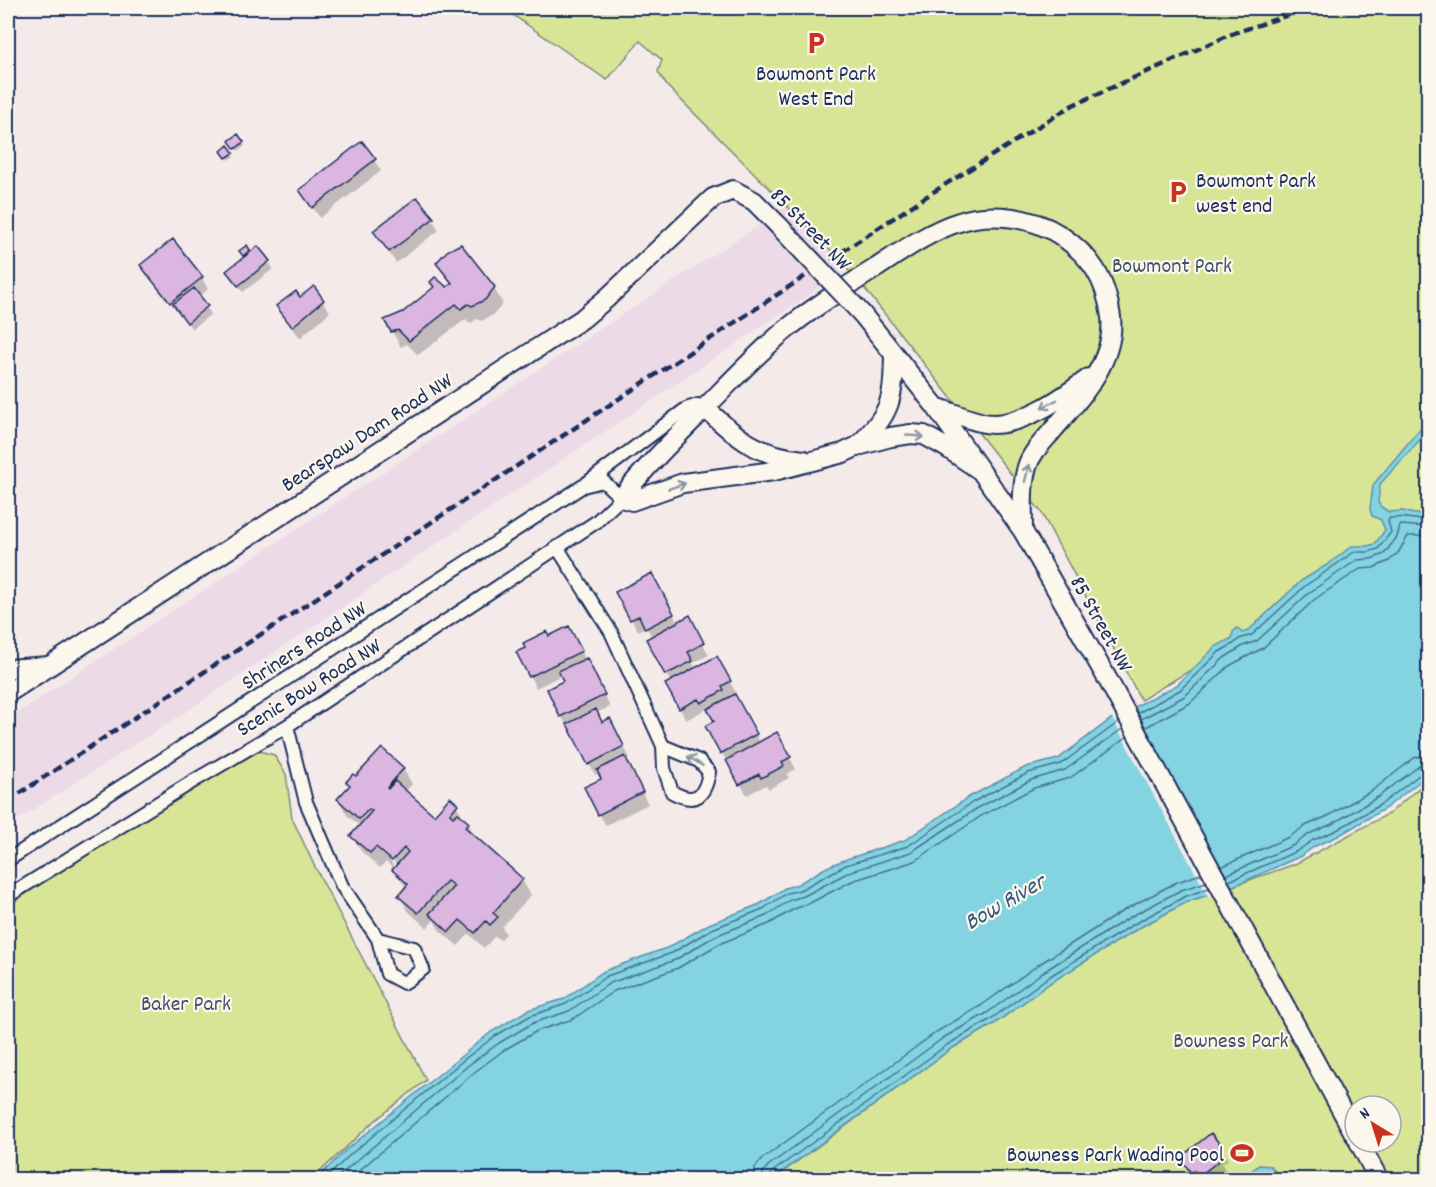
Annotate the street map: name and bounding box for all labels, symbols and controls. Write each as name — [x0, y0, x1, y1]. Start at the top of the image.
parking icon: Bowmont Park West End — [803, 30, 829, 56]
place label: Bowmont Park West End — [756, 60, 876, 116]
place label: Bowmont Park west end — [1196, 167, 1316, 223]
parking icon: Bowmont Park west end — [1165, 179, 1191, 205]
street label: 85 Street NW — [761, 182, 858, 280]
park label: Bowmont Park — [1112, 252, 1232, 283]
street label: Bearspaw Dam Road NW — [276, 367, 460, 501]
one-way arrow — [1041, 398, 1058, 410]
one-way arrow — [904, 430, 924, 441]
one-way arrow — [1021, 464, 1033, 483]
one-way arrow — [667, 480, 686, 491]
street label: 85 Street NW — [1061, 571, 1139, 679]
street label: Shriners Road NW — [236, 595, 374, 699]
street label: Scenic Bow Road NW — [232, 632, 389, 746]
one-way arrow — [687, 754, 704, 766]
water label: Bow River — [959, 865, 1055, 940]
park label: Baker Park — [141, 990, 231, 1021]
park label: Bowness Park — [1173, 1027, 1289, 1058]
north arrow — [1343, 1094, 1403, 1154]
text: N — [1355, 1103, 1376, 1126]
sports icon: Bowness Park Wading Pool — [1229, 1140, 1255, 1166]
place label: Bowness Park Wading Pool — [1007, 1141, 1224, 1172]

